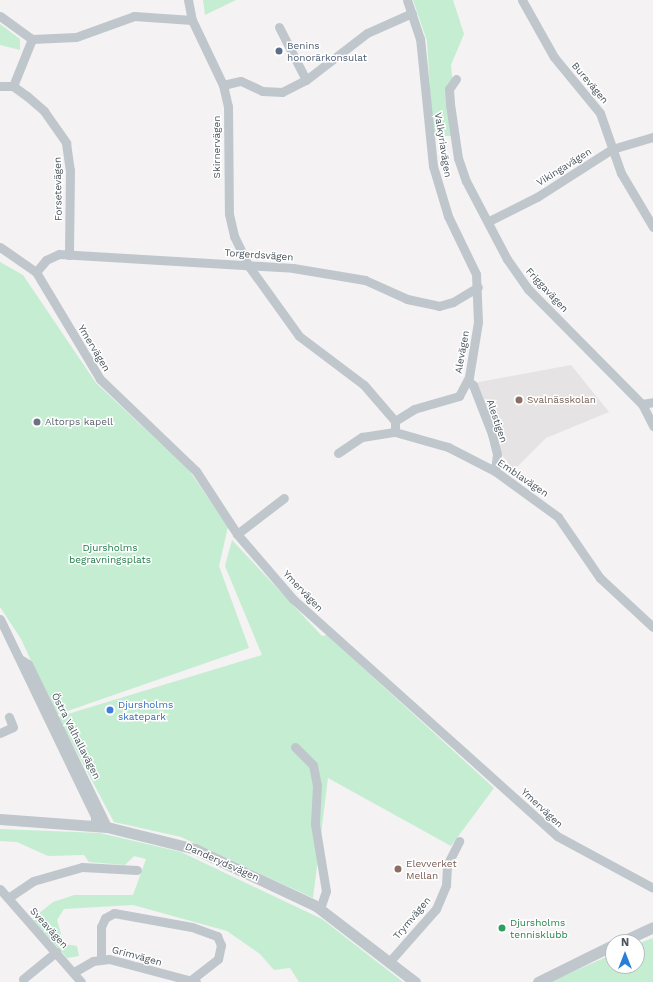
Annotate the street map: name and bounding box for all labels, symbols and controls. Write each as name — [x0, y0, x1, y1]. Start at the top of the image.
place label: Benins honorärkonsulat — [287, 39, 367, 62]
marker: Benins honorärkonsulat — [274, 46, 284, 56]
street label: Burevägen — [569, 60, 611, 106]
street label: Valkyriavägen — [432, 112, 454, 178]
street label: Skirnervägen — [211, 116, 223, 178]
street label: Vikingavägen — [534, 145, 594, 189]
street label: Forsetevägen — [51, 157, 65, 221]
street label: Torgerdsvägen — [224, 247, 294, 263]
street label: Friggavägen — [523, 265, 571, 315]
street label: Ymervägen — [75, 322, 113, 374]
street label: Alevägen — [452, 330, 472, 374]
place label: Svalnässkolan — [527, 394, 596, 406]
marker: Svalnässkolan — [514, 395, 524, 405]
street label: Alestigen — [484, 398, 510, 444]
place label: Altorps kapell — [45, 416, 113, 428]
marker: Altorps kapell — [32, 417, 42, 427]
street label: Emblavägen — [495, 457, 551, 499]
park label: Djursholms begravningsplats — [69, 541, 151, 564]
street label: Ymervägen — [280, 568, 326, 614]
street label: Östra Valhallavägen — [49, 690, 103, 782]
place label: Djursholms skatepark — [118, 698, 173, 722]
marker: Djursholms skatepark — [105, 705, 115, 715]
street label: Ymervägen — [519, 786, 565, 830]
street label: Danderydsvägen — [183, 840, 261, 884]
place label: Elevverket Mellan — [406, 857, 457, 880]
marker: Elevverket Mellan — [393, 864, 403, 874]
street label: Trymvägen — [391, 894, 433, 942]
street label: Sveavägen — [28, 905, 70, 951]
place label: Djursholms tennisklubb — [510, 916, 568, 940]
marker: Djursholms tennisklubb — [497, 923, 507, 933]
north arrow — [605, 934, 645, 974]
text: N — [621, 936, 629, 949]
street label: Grimvägen — [111, 944, 163, 968]

